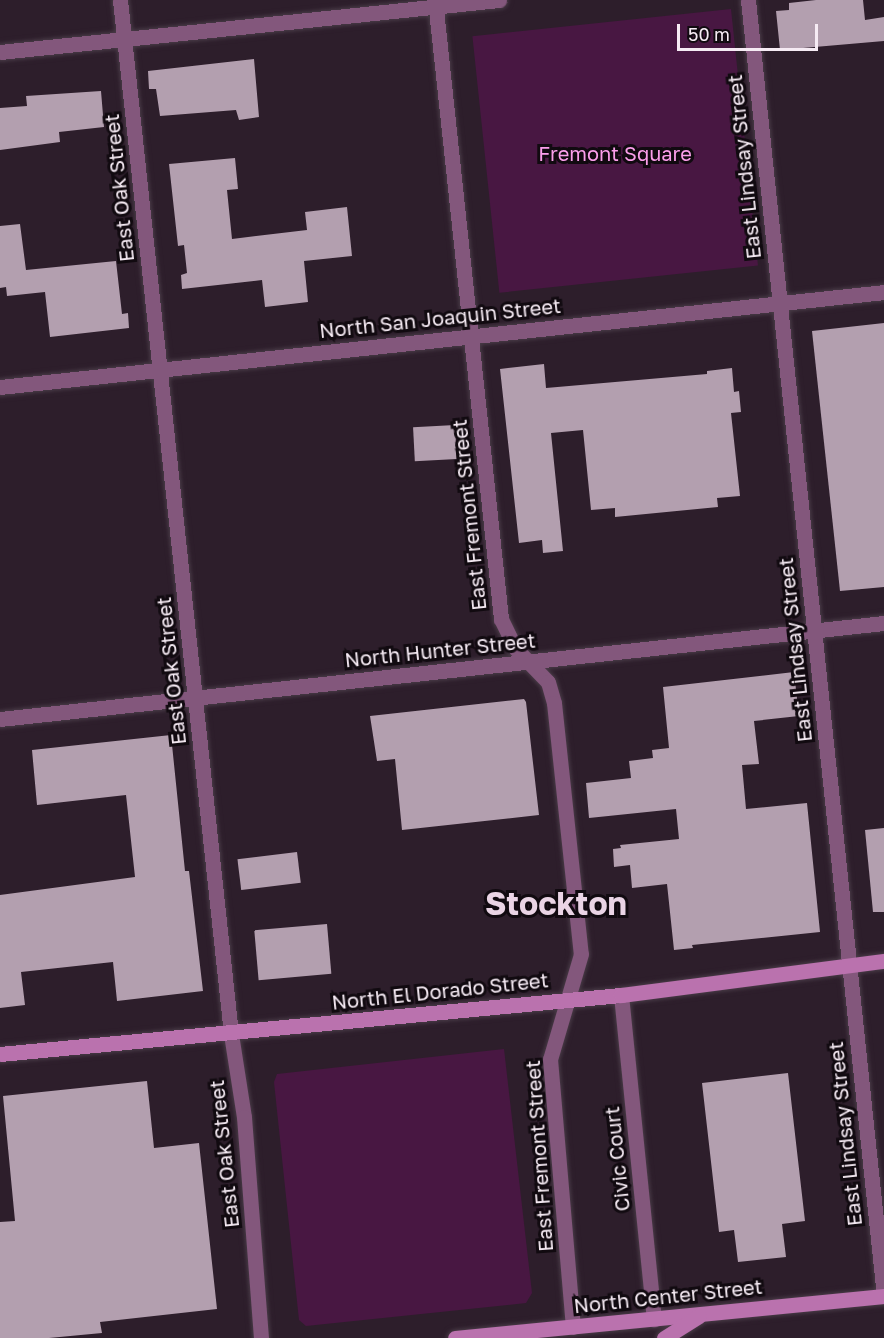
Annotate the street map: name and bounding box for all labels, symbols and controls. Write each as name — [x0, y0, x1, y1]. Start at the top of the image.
scale bar — [680, 12, 821, 50]
text: 50 m — [688, 23, 730, 45]
street label: East Lindsay Street — [722, 74, 766, 260]
street label: East Oak Street — [99, 113, 139, 263]
park label: Fremont Square — [538, 141, 692, 165]
street label: North San Joaquin Street — [318, 293, 562, 343]
street label: East Fremont Street — [447, 418, 491, 612]
street label: East Lindsay Street — [773, 557, 817, 743]
street label: East Oak Street — [151, 596, 191, 746]
street label: North Hunter Street — [343, 628, 537, 672]
district label: Stockton — [485, 884, 627, 922]
street label: North El Dorado Street — [330, 968, 550, 1014]
street label: East Lindsay Street — [823, 1041, 867, 1227]
street label: East Fremont Street — [520, 1059, 558, 1253]
street label: East Oak Street — [204, 1079, 244, 1229]
street label: Civic Court — [600, 1105, 634, 1213]
street label: North Center Street — [572, 1274, 764, 1318]

